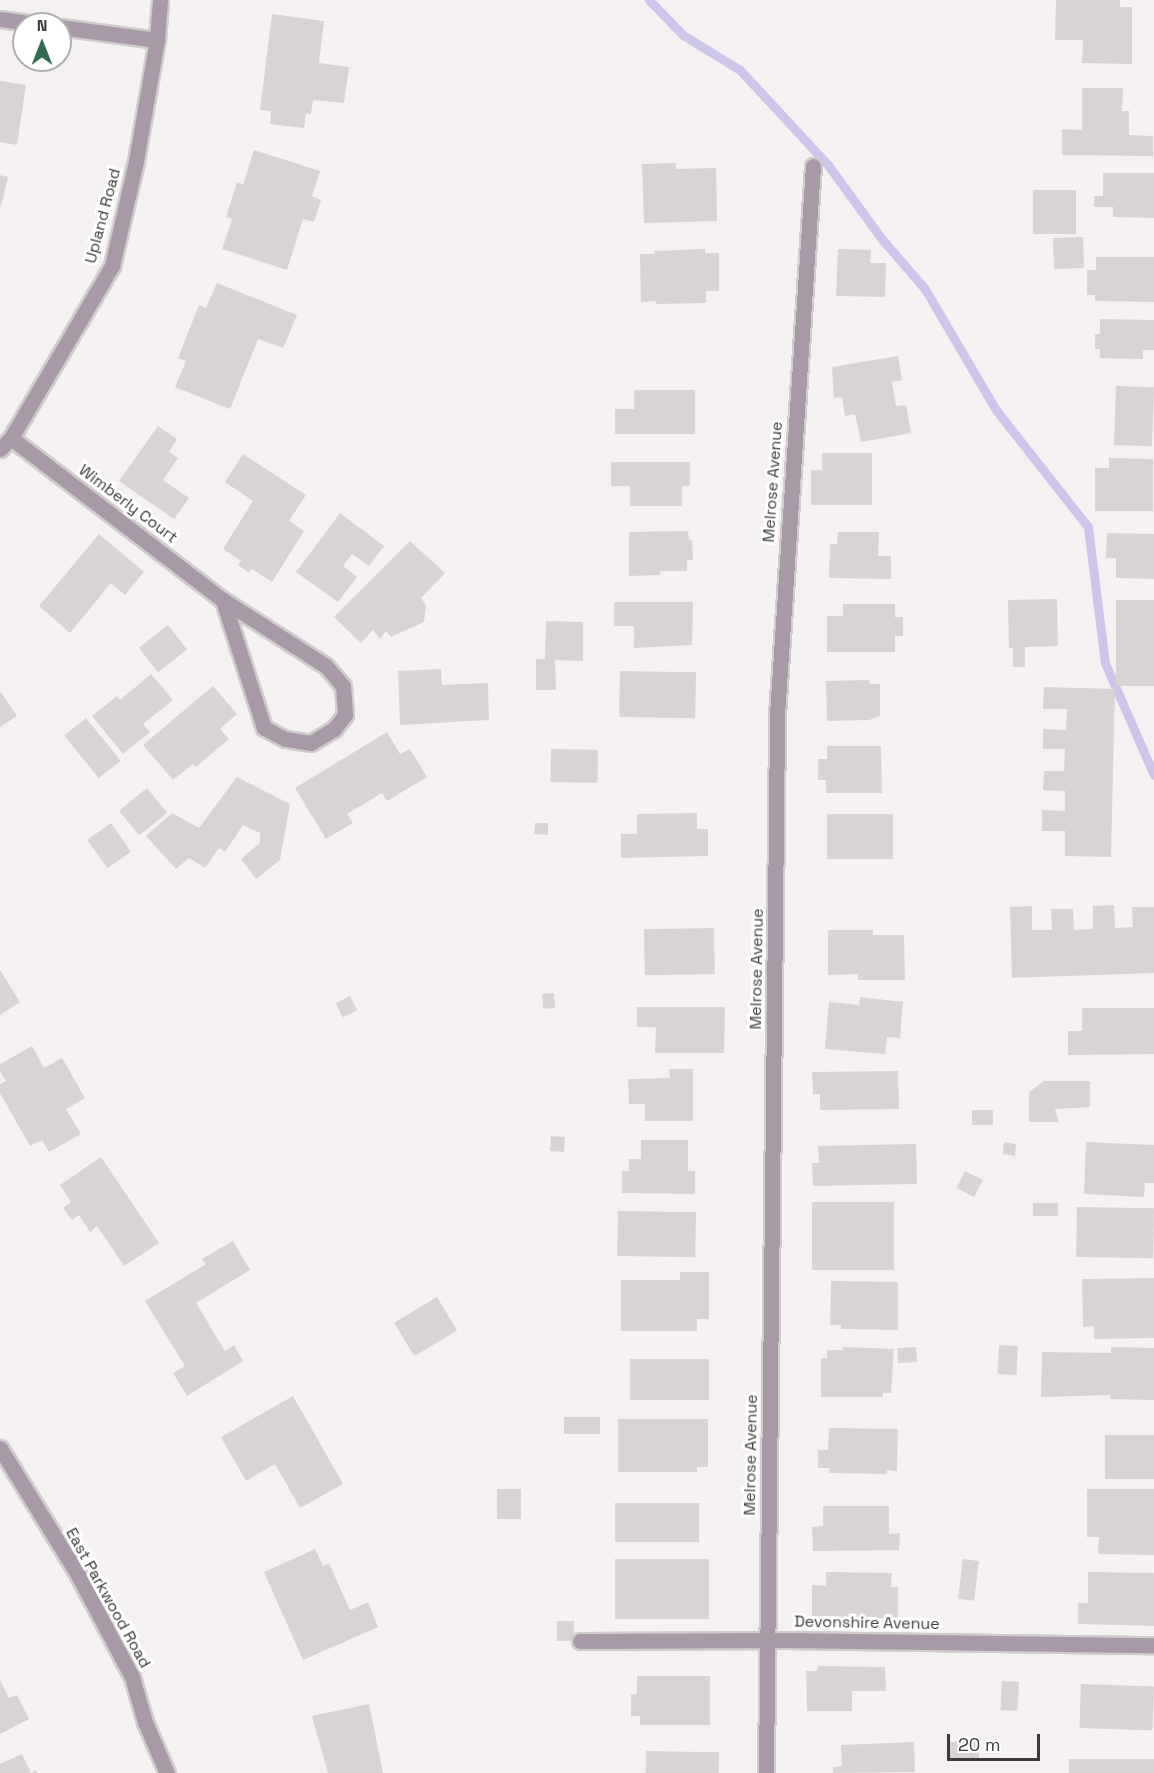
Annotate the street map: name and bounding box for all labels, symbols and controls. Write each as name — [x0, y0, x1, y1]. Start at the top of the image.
north arrow — [12, 12, 72, 72]
text: N — [37, 15, 47, 36]
street label: Upland Road — [81, 166, 125, 266]
street label: Melrose Avenue — [759, 421, 787, 543]
street label: Wimberly Court — [75, 461, 181, 547]
street label: Melrose Avenue — [746, 908, 768, 1030]
street label: Melrose Avenue — [740, 1394, 762, 1516]
street label: East Parkwood Road — [61, 1525, 155, 1671]
street label: Devonshire Avenue — [794, 1612, 940, 1634]
scale bar — [950, 1722, 1043, 1760]
text: 20 m — [958, 1733, 1001, 1756]

